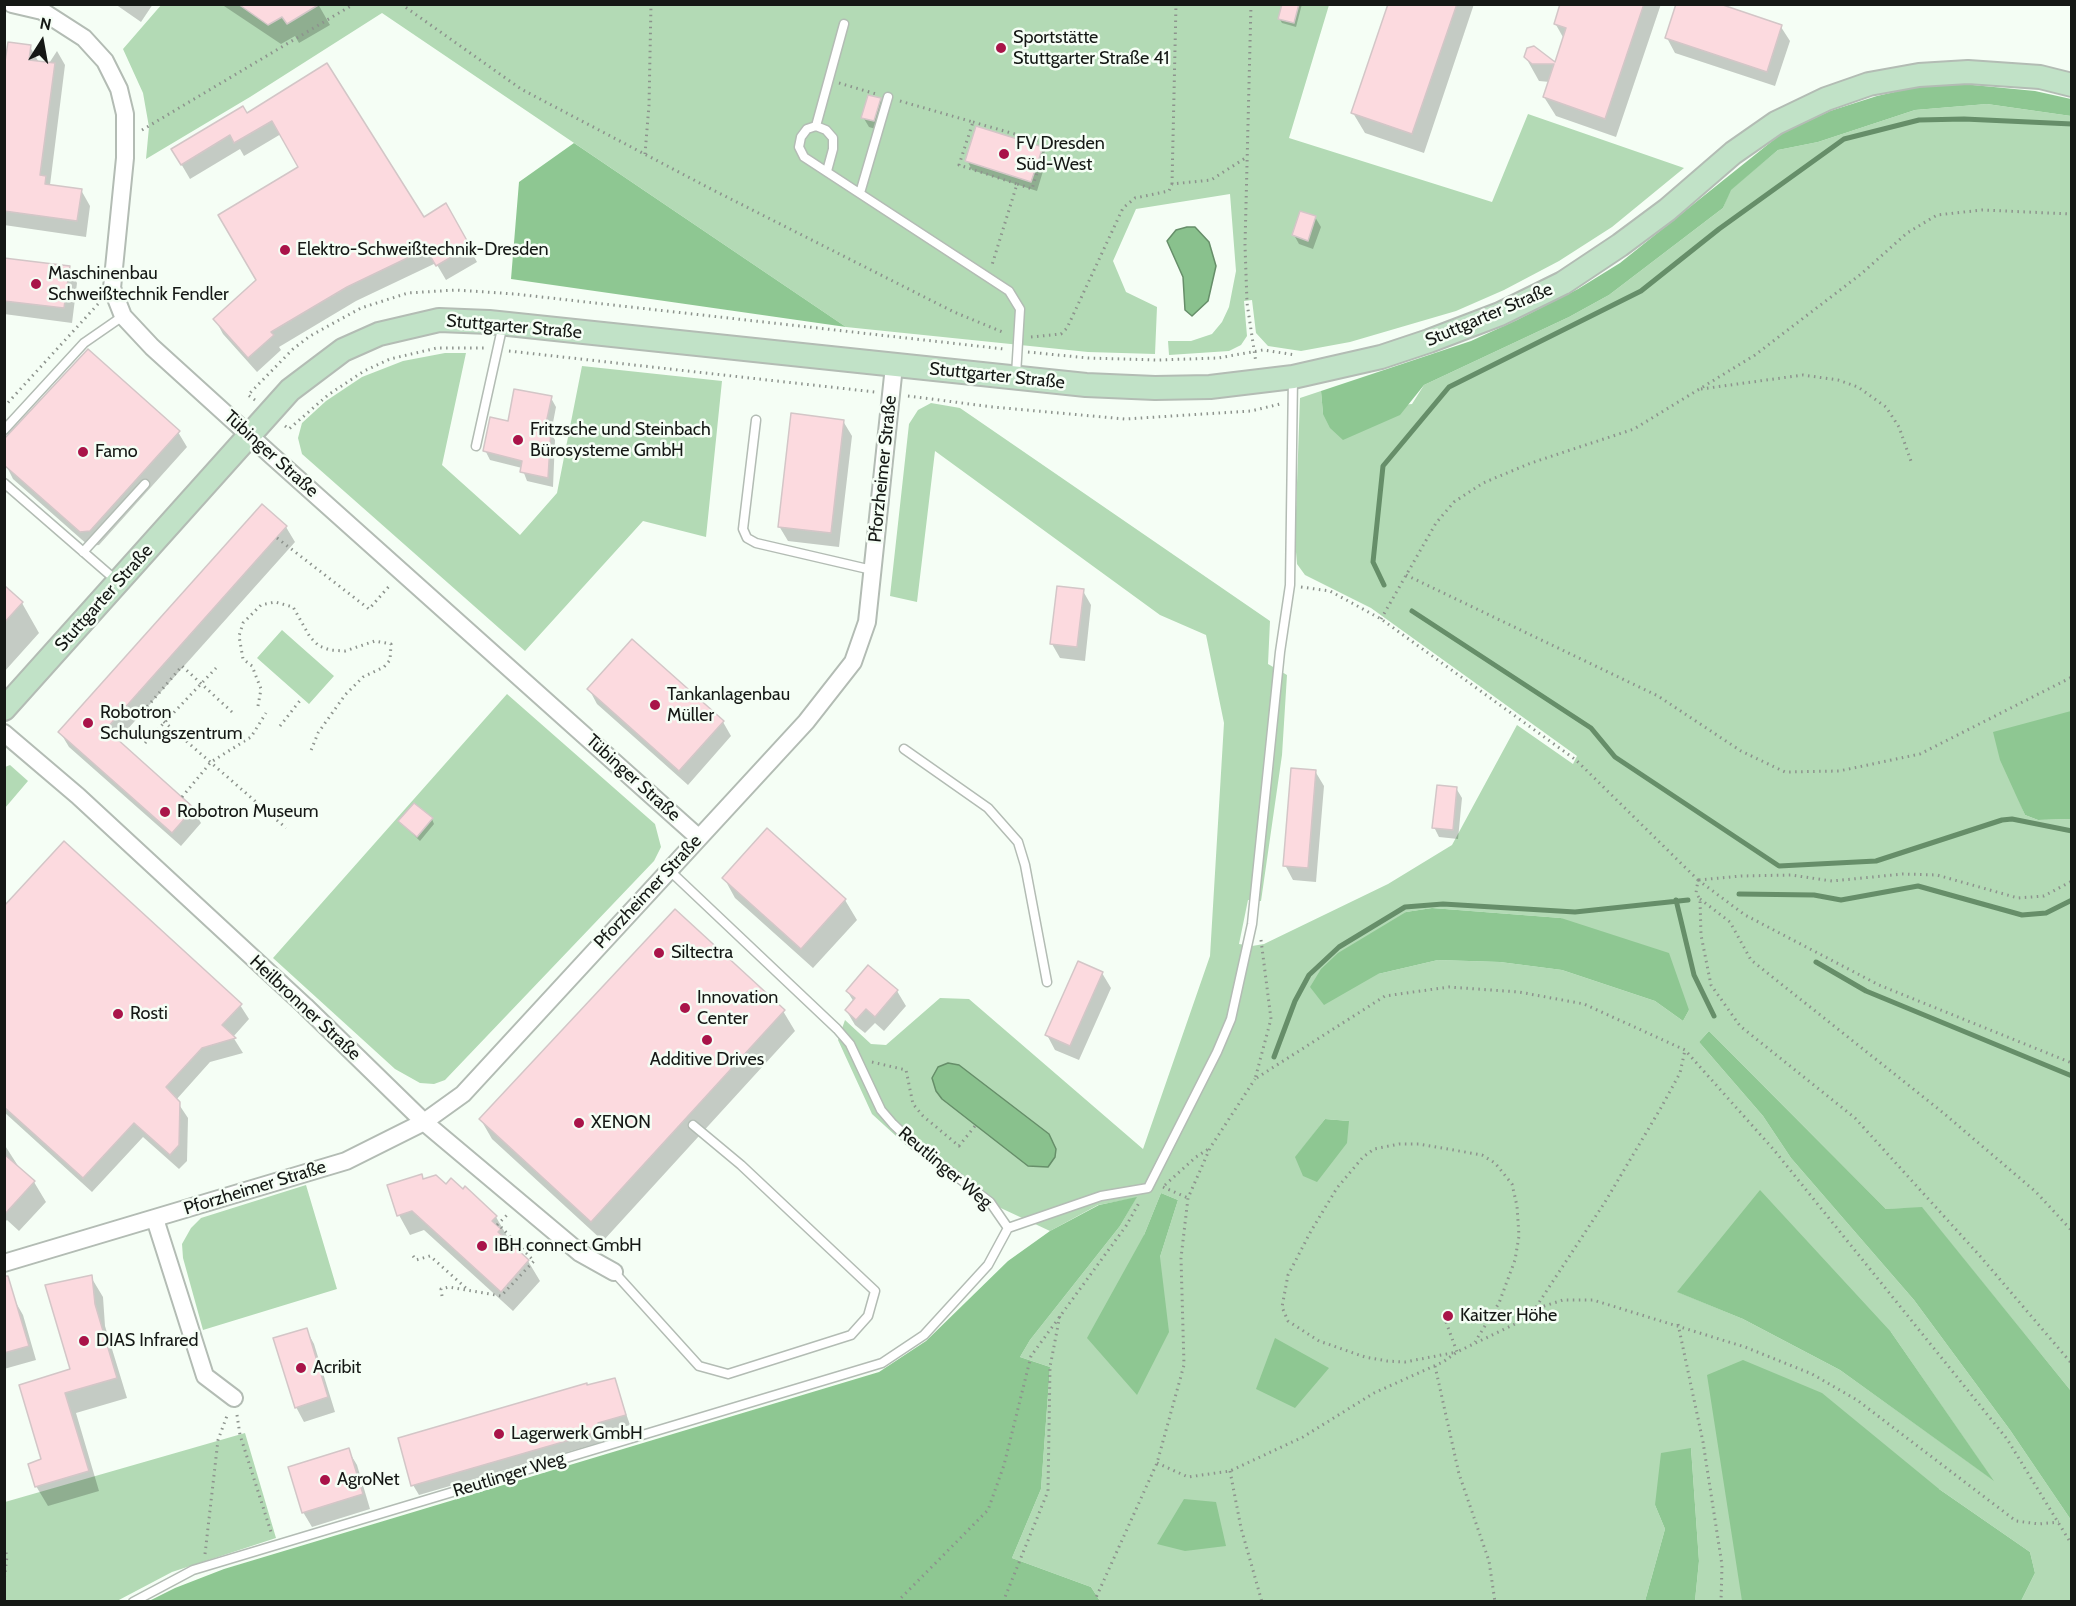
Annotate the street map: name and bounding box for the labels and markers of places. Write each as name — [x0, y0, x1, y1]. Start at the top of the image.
place label: Sportstätte Stuttgarter Straße 41 — [1013, 27, 1169, 70]
marker: Sportstätte Stuttgarter Straße 41 — [994, 41, 1008, 55]
place label: FV Dresden Süd-West — [1016, 133, 1105, 176]
marker: FV Dresden Süd-West — [997, 147, 1011, 161]
place label: Elektro-Schweißtechnik-Dresden — [297, 239, 549, 261]
marker: Elektro-Schweißtechnik-Dresden — [278, 243, 292, 257]
place label: Maschinenbau Schweißtechnik Fendler — [48, 263, 229, 306]
marker: Maschinenbau Schweißtechnik Fendler — [29, 277, 43, 291]
place label: Fritzsche und Steinbach Bürosysteme GmbH — [530, 419, 711, 462]
marker: Fritzsche und Steinbach Bürosysteme GmbH — [511, 433, 525, 447]
place label: Famo — [95, 441, 138, 463]
marker: Famo — [76, 445, 90, 459]
place label: Tankanlagenbau Müller — [667, 684, 790, 726]
marker: Tankanlagenbau Müller — [648, 698, 662, 712]
place label: Robotron Schulungszentrum — [100, 702, 242, 744]
marker: Robotron Schulungszentrum — [81, 716, 95, 730]
place label: Robotron Museum — [177, 801, 318, 823]
marker: Robotron Museum — [158, 805, 172, 819]
place label: Siltectra — [671, 942, 733, 964]
marker: Siltectra — [652, 946, 666, 960]
place label: Innovation Center — [697, 987, 778, 1030]
marker: Innovation Center — [678, 1001, 692, 1015]
place label: Rosti — [130, 1003, 168, 1025]
marker: Rosti — [111, 1007, 125, 1021]
marker: Additive Drives — [700, 1033, 714, 1047]
place label: Additive Drives — [650, 1049, 764, 1071]
place label: XENON — [591, 1112, 651, 1134]
marker: XENON — [572, 1116, 586, 1130]
place label: IBH connect GmbH — [494, 1235, 642, 1257]
marker: IBH connect GmbH — [475, 1239, 489, 1253]
place label: Kaitzer Höhe — [1460, 1305, 1557, 1327]
marker: Kaitzer Höhe — [1441, 1309, 1455, 1323]
place label: DIAS Infrared — [96, 1330, 199, 1352]
marker: DIAS Infrared — [77, 1334, 91, 1348]
place label: Acribit — [313, 1357, 361, 1379]
marker: Acribit — [294, 1361, 308, 1375]
place label: Lagerwerk GmbH — [511, 1423, 643, 1445]
marker: Lagerwerk GmbH — [492, 1427, 506, 1441]
place label: AgroNet — [337, 1469, 400, 1491]
marker: AgroNet — [318, 1473, 332, 1487]

